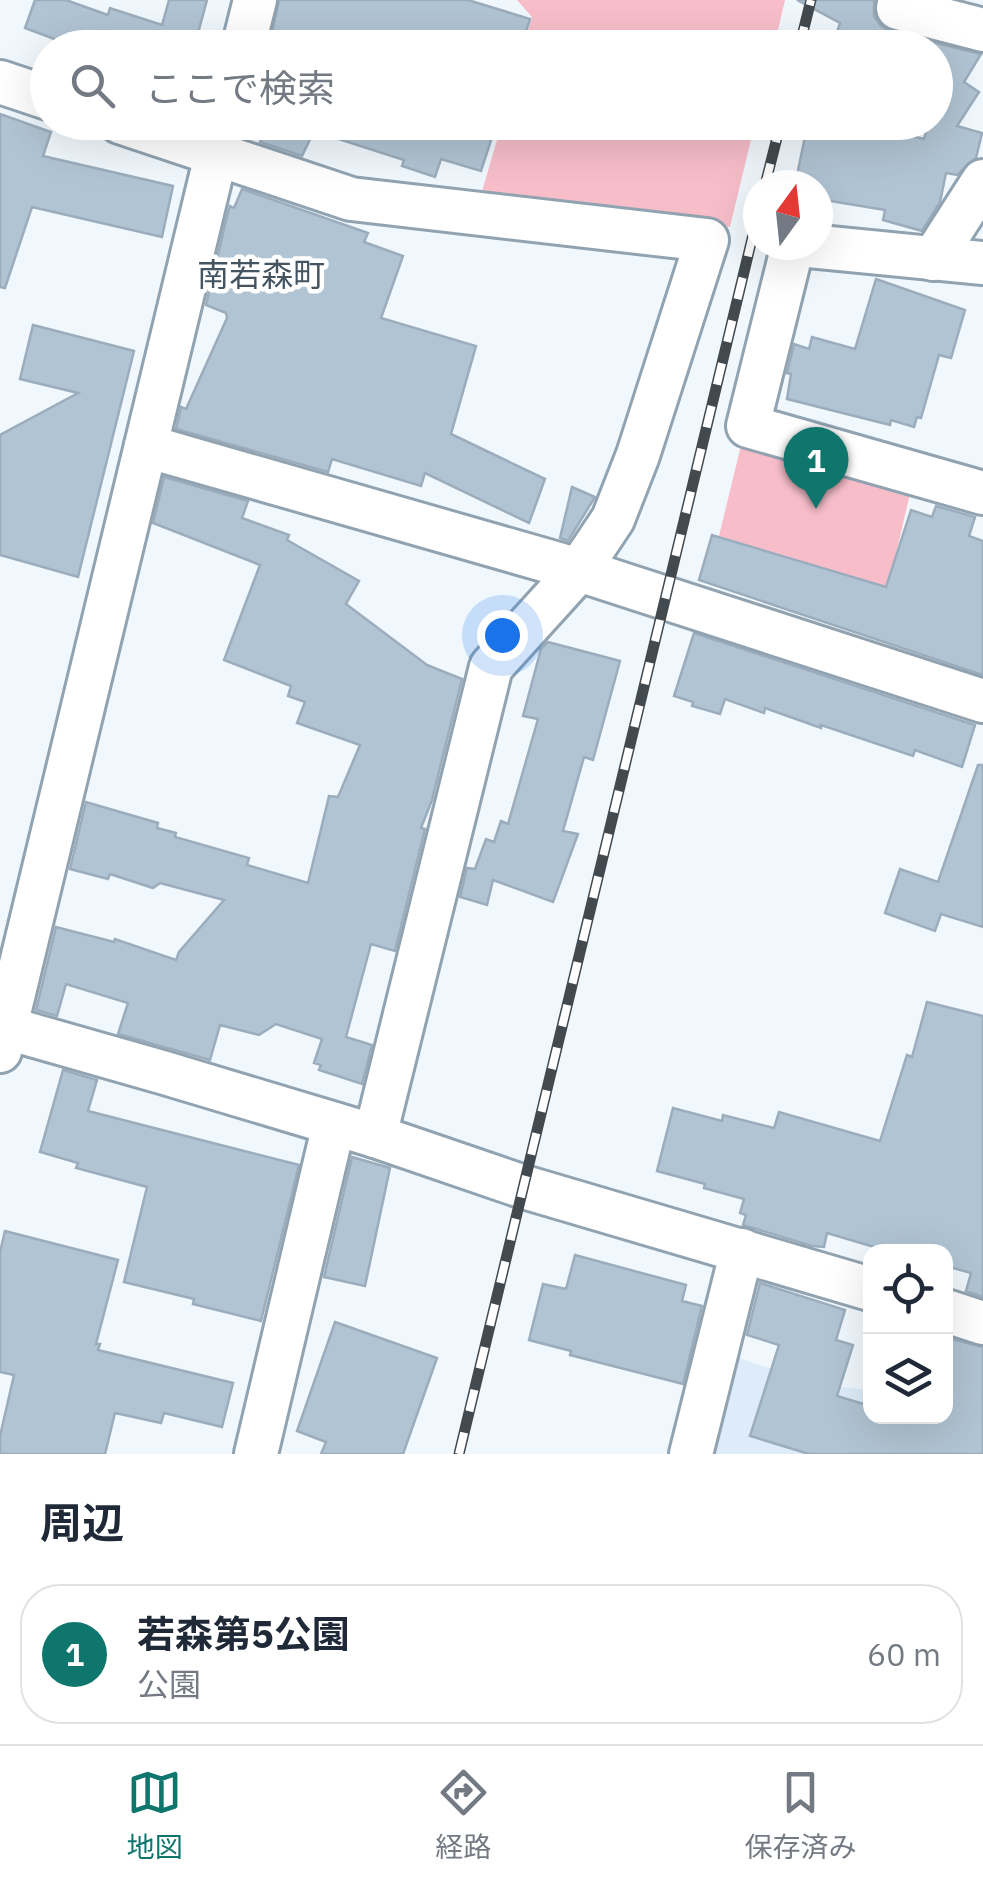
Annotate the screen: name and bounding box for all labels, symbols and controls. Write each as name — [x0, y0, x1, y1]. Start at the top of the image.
search box — [30, 30, 953, 140]
icon: search — [65, 58, 120, 113]
text: ここで検索 — [145, 63, 335, 112]
north arrow — [743, 170, 833, 260]
district label: 南若森町 — [197, 253, 325, 295]
pin: 1 — [784, 426, 848, 509]
your location — [477, 610, 528, 661]
map controls — [863, 1244, 953, 1424]
button: locate — [863, 1244, 953, 1334]
button: layers — [863, 1334, 953, 1424]
text: 周辺 — [40, 1495, 124, 1550]
text: 若森第5公園 — [137, 1609, 350, 1658]
text: 1 — [65, 1633, 84, 1675]
text: 60 m — [867, 1633, 941, 1675]
text: 公園 — [137, 1663, 201, 1705]
tab: 地図 — [126, 1765, 183, 1865]
tab: 経路 — [435, 1765, 492, 1865]
tab: 保存済み — [744, 1765, 857, 1865]

